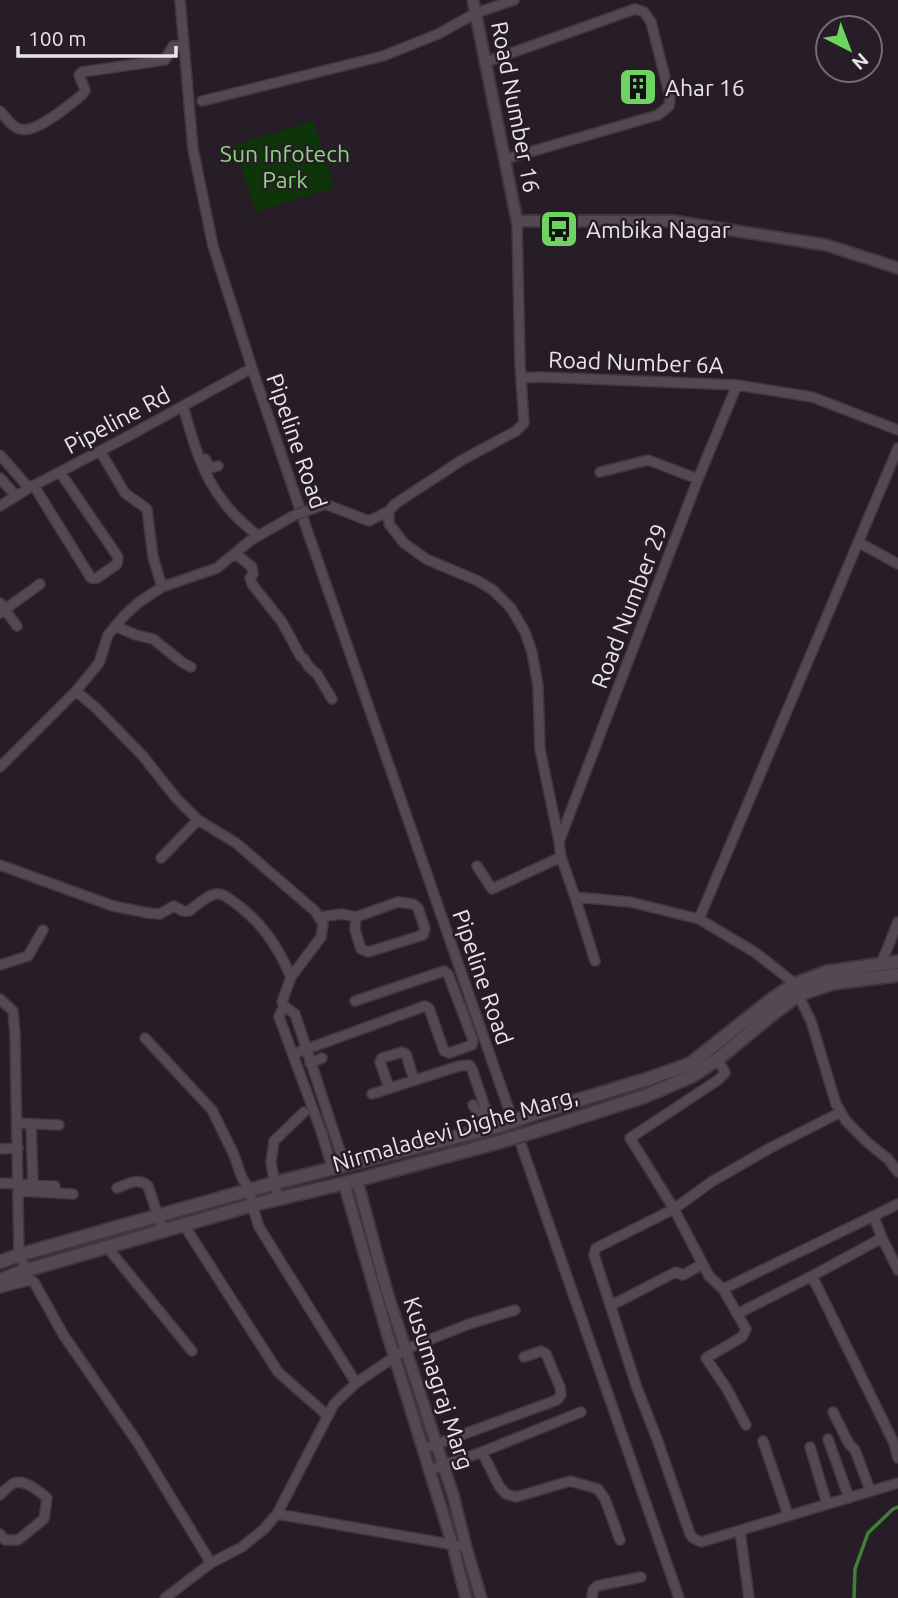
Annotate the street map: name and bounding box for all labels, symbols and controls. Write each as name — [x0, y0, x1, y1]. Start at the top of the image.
scale bar — [18, 14, 175, 58]
north arrow — [814, 14, 884, 84]
street label: Road Number 16 — [487, 19, 545, 195]
text: 100 m — [28, 26, 86, 50]
text: N — [848, 49, 873, 75]
building icon: Ahar 16 — [617, 66, 659, 108]
place label: Ahar 16 — [665, 75, 745, 100]
park label: Sun Infotech Park — [220, 141, 350, 192]
bus stop icon: Ambika Nagar — [538, 208, 580, 250]
place label: Ambika Nagar — [586, 217, 731, 242]
street label: Road Number 6A — [548, 346, 724, 378]
street label: Pipeline Road — [262, 370, 332, 512]
street label: Pipeline Rd — [60, 382, 174, 458]
street label: Road Number 29 — [586, 520, 672, 692]
street label: Pipeline Road — [448, 906, 518, 1048]
street label: Nirmaladevi Dighe Marg, — [329, 1082, 581, 1176]
street label: Kusumagraj Marg — [399, 1293, 479, 1473]

